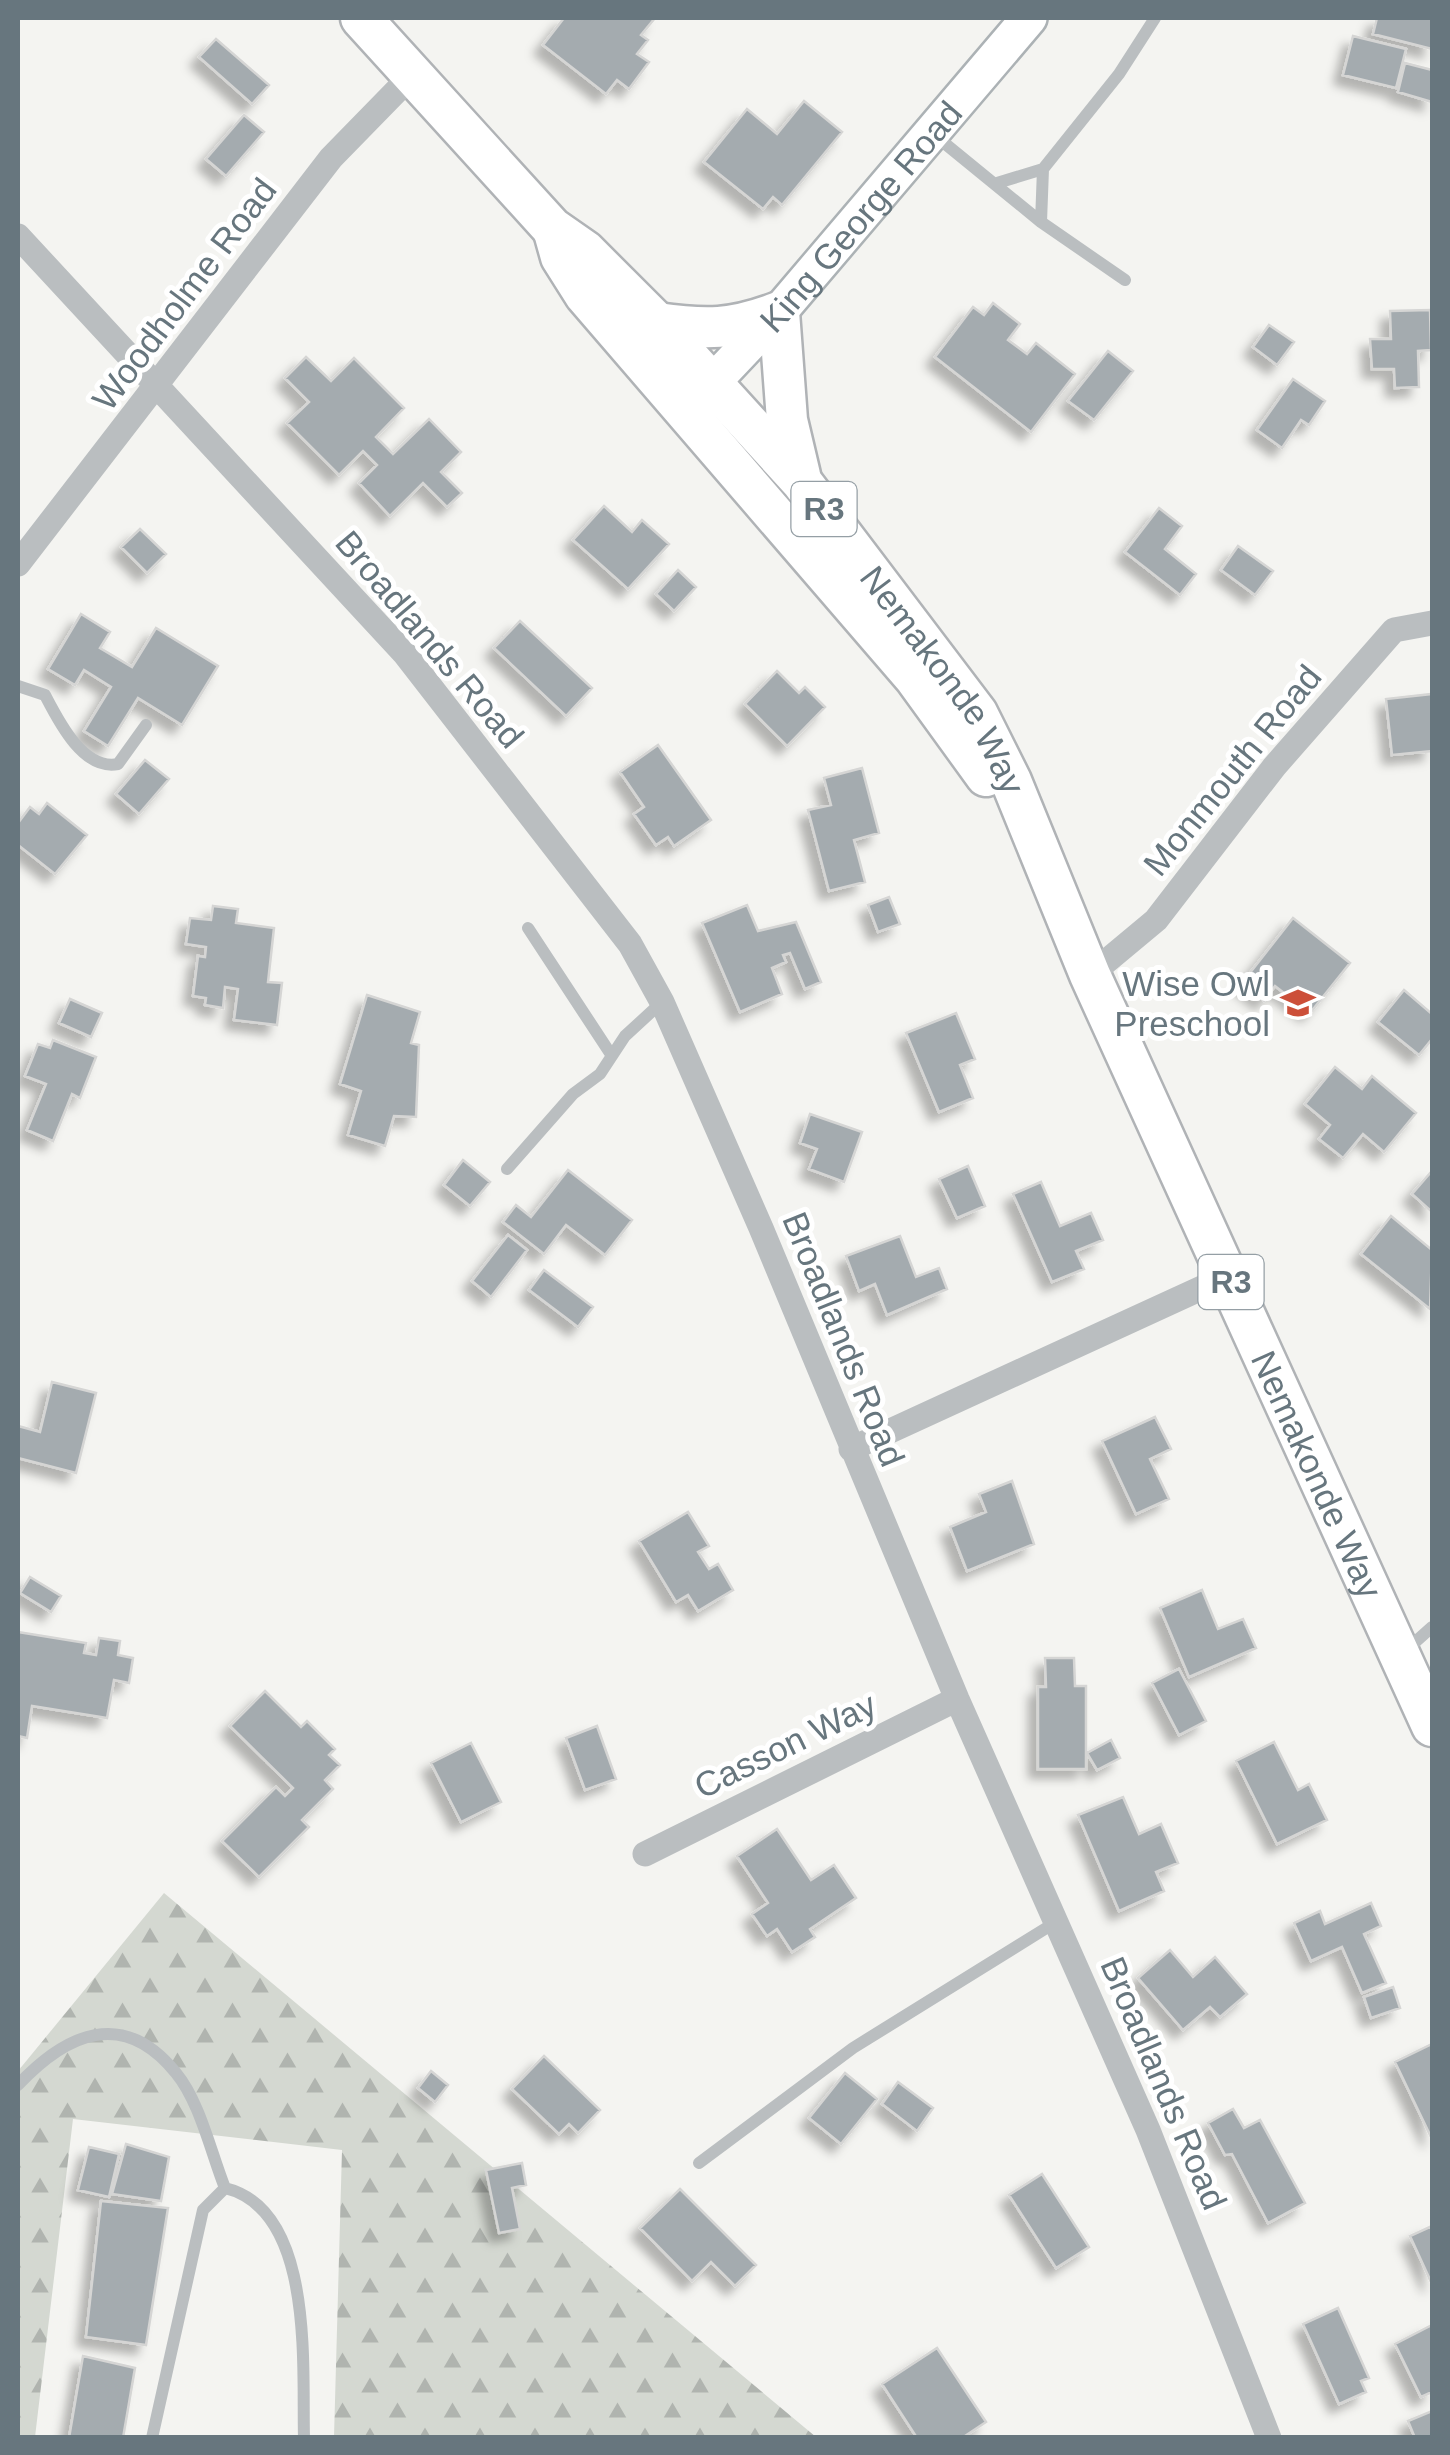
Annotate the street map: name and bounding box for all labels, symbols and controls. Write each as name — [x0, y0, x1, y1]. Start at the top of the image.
street label: King George Road — [752, 93, 969, 339]
street label: Woodholme Road — [84, 171, 284, 417]
road number: R3 — [792, 482, 856, 536]
street label: Broadlands Road — [328, 523, 532, 755]
street label: Nemakonde Way — [853, 558, 1034, 800]
street label: Monmouth Road — [1135, 657, 1329, 883]
place label: Wise Owl Preschool — [1114, 964, 1270, 1043]
school or university icon: Wise Owl Preschool — [1279, 984, 1317, 1022]
street label: Broadlands Road — [775, 1206, 913, 1472]
road number: R3 — [1198, 1255, 1264, 1309]
street label: Nemakonde Way — [1244, 1345, 1391, 1604]
street label: Casson Way — [688, 1684, 883, 1806]
street label: Broadlands Road — [1093, 1951, 1235, 2215]

